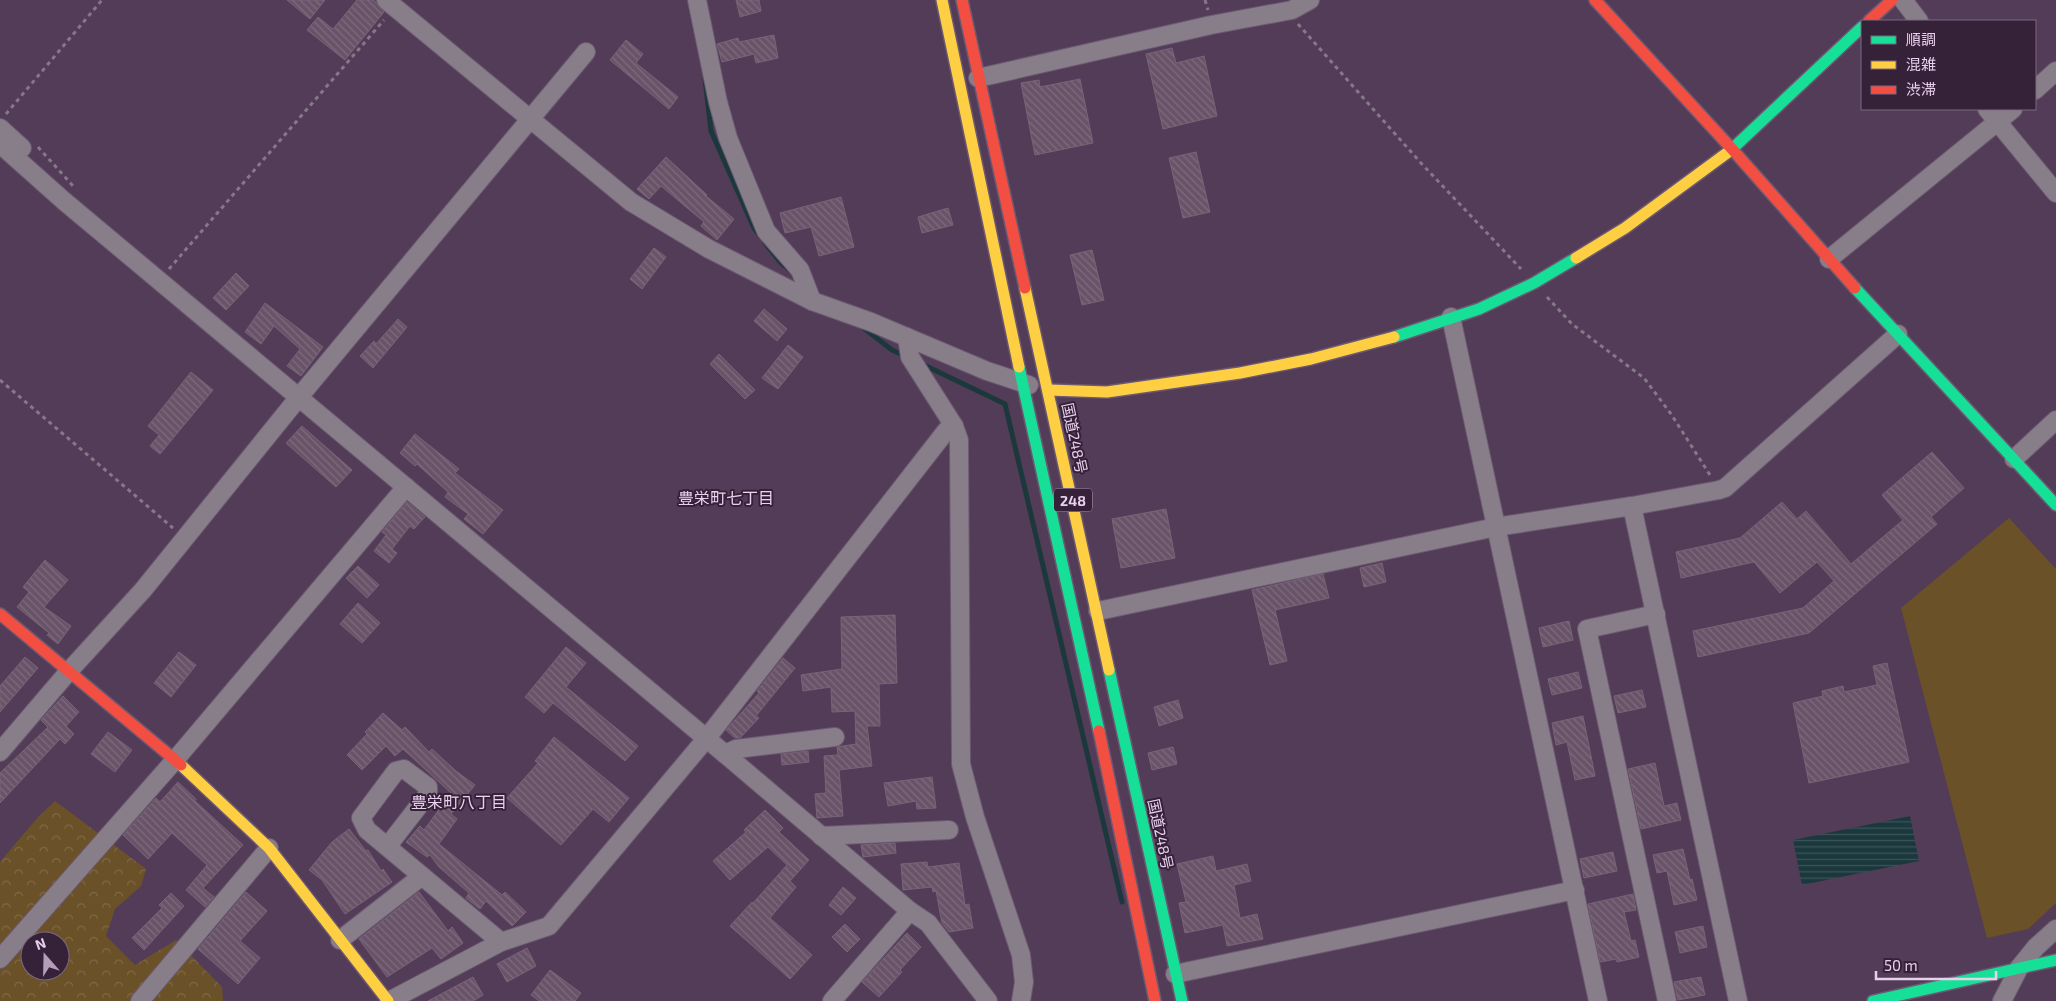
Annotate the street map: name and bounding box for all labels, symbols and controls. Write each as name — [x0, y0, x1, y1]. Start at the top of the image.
legend — [1861, 20, 2036, 110]
text: 順調 — [1906, 30, 1936, 48]
text: 混雑 — [1906, 55, 1936, 73]
text: 渋滞 — [1906, 80, 1936, 98]
street label: 国道248号 — [1059, 401, 1091, 475]
district label: 豊栄町七丁目 — [678, 488, 774, 507]
road number: 248 — [1054, 488, 1092, 512]
district label: 豊栄町八丁目 — [411, 792, 507, 811]
street label: 国道248号 — [1145, 797, 1177, 871]
north arrow — [20, 931, 70, 981]
text: N — [33, 934, 48, 953]
scale bar — [1876, 948, 1996, 980]
text: 50 m — [1884, 956, 1918, 974]

